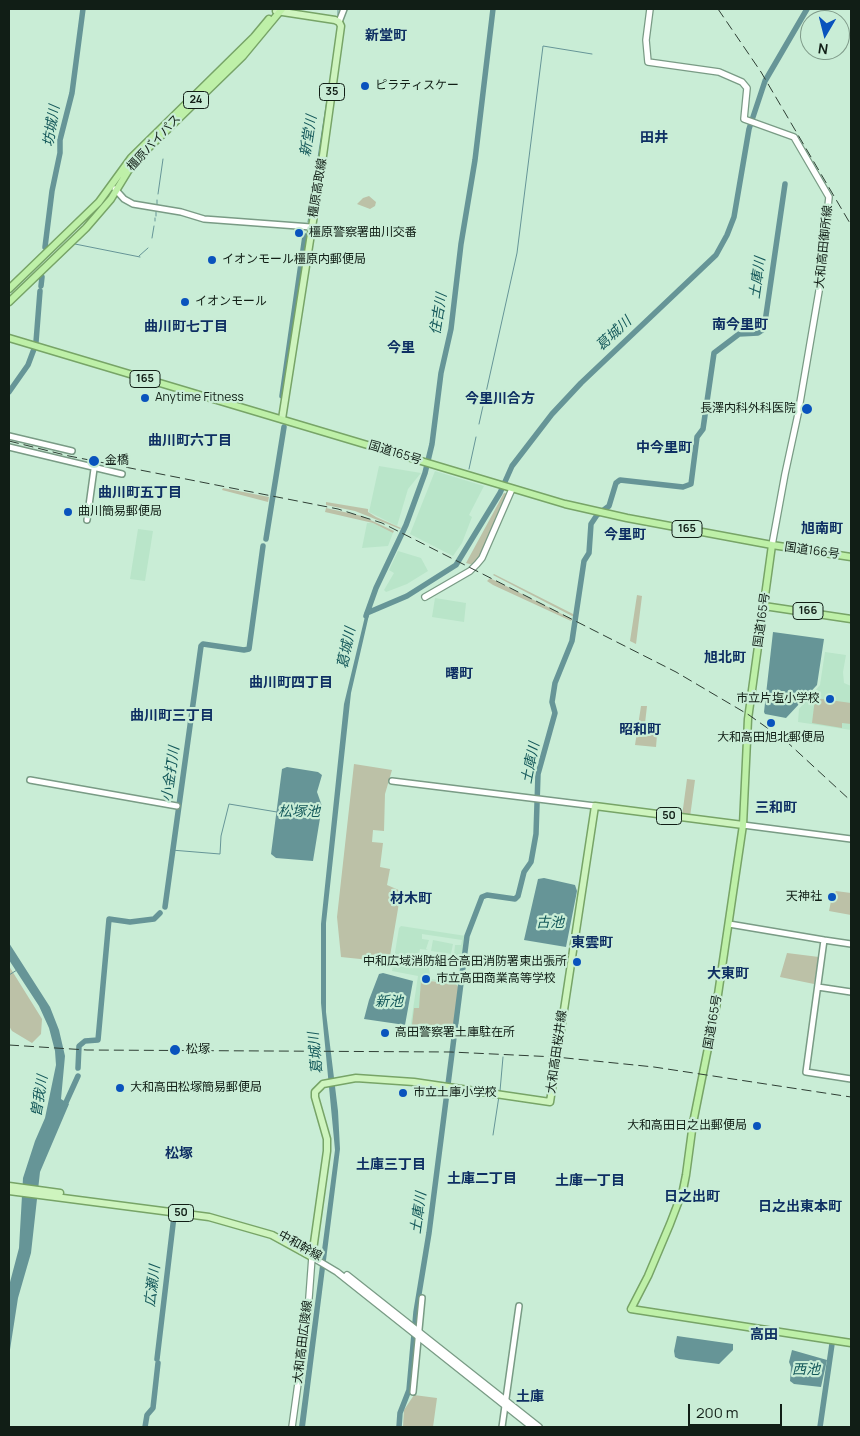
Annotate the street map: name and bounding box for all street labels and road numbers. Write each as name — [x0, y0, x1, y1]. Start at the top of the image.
road number: 35 — [320, 84, 344, 100]
road number: 24 — [184, 92, 208, 108]
street label: 橿原バイパス — [124, 112, 184, 174]
street label: 橿原高取線 — [306, 157, 330, 219]
street label: 大和高田御所線 — [812, 204, 836, 290]
road number: 165 — [130, 370, 160, 388]
street label: 国道165号 — [367, 438, 423, 468]
road number: 165 — [672, 520, 702, 538]
street label: 国道166号 — [783, 540, 841, 562]
street label: 国道165号 — [751, 592, 773, 648]
road number: 166 — [793, 602, 823, 620]
road number: 50 — [656, 808, 682, 824]
street label: 国道165号 — [701, 994, 725, 1050]
street label: 大和高田桜井線 — [544, 1009, 570, 1095]
road number: 50 — [168, 1204, 194, 1222]
street label: 中和幹線 — [276, 1228, 324, 1264]
street label: 大和高田広陵線 — [291, 1299, 315, 1385]

